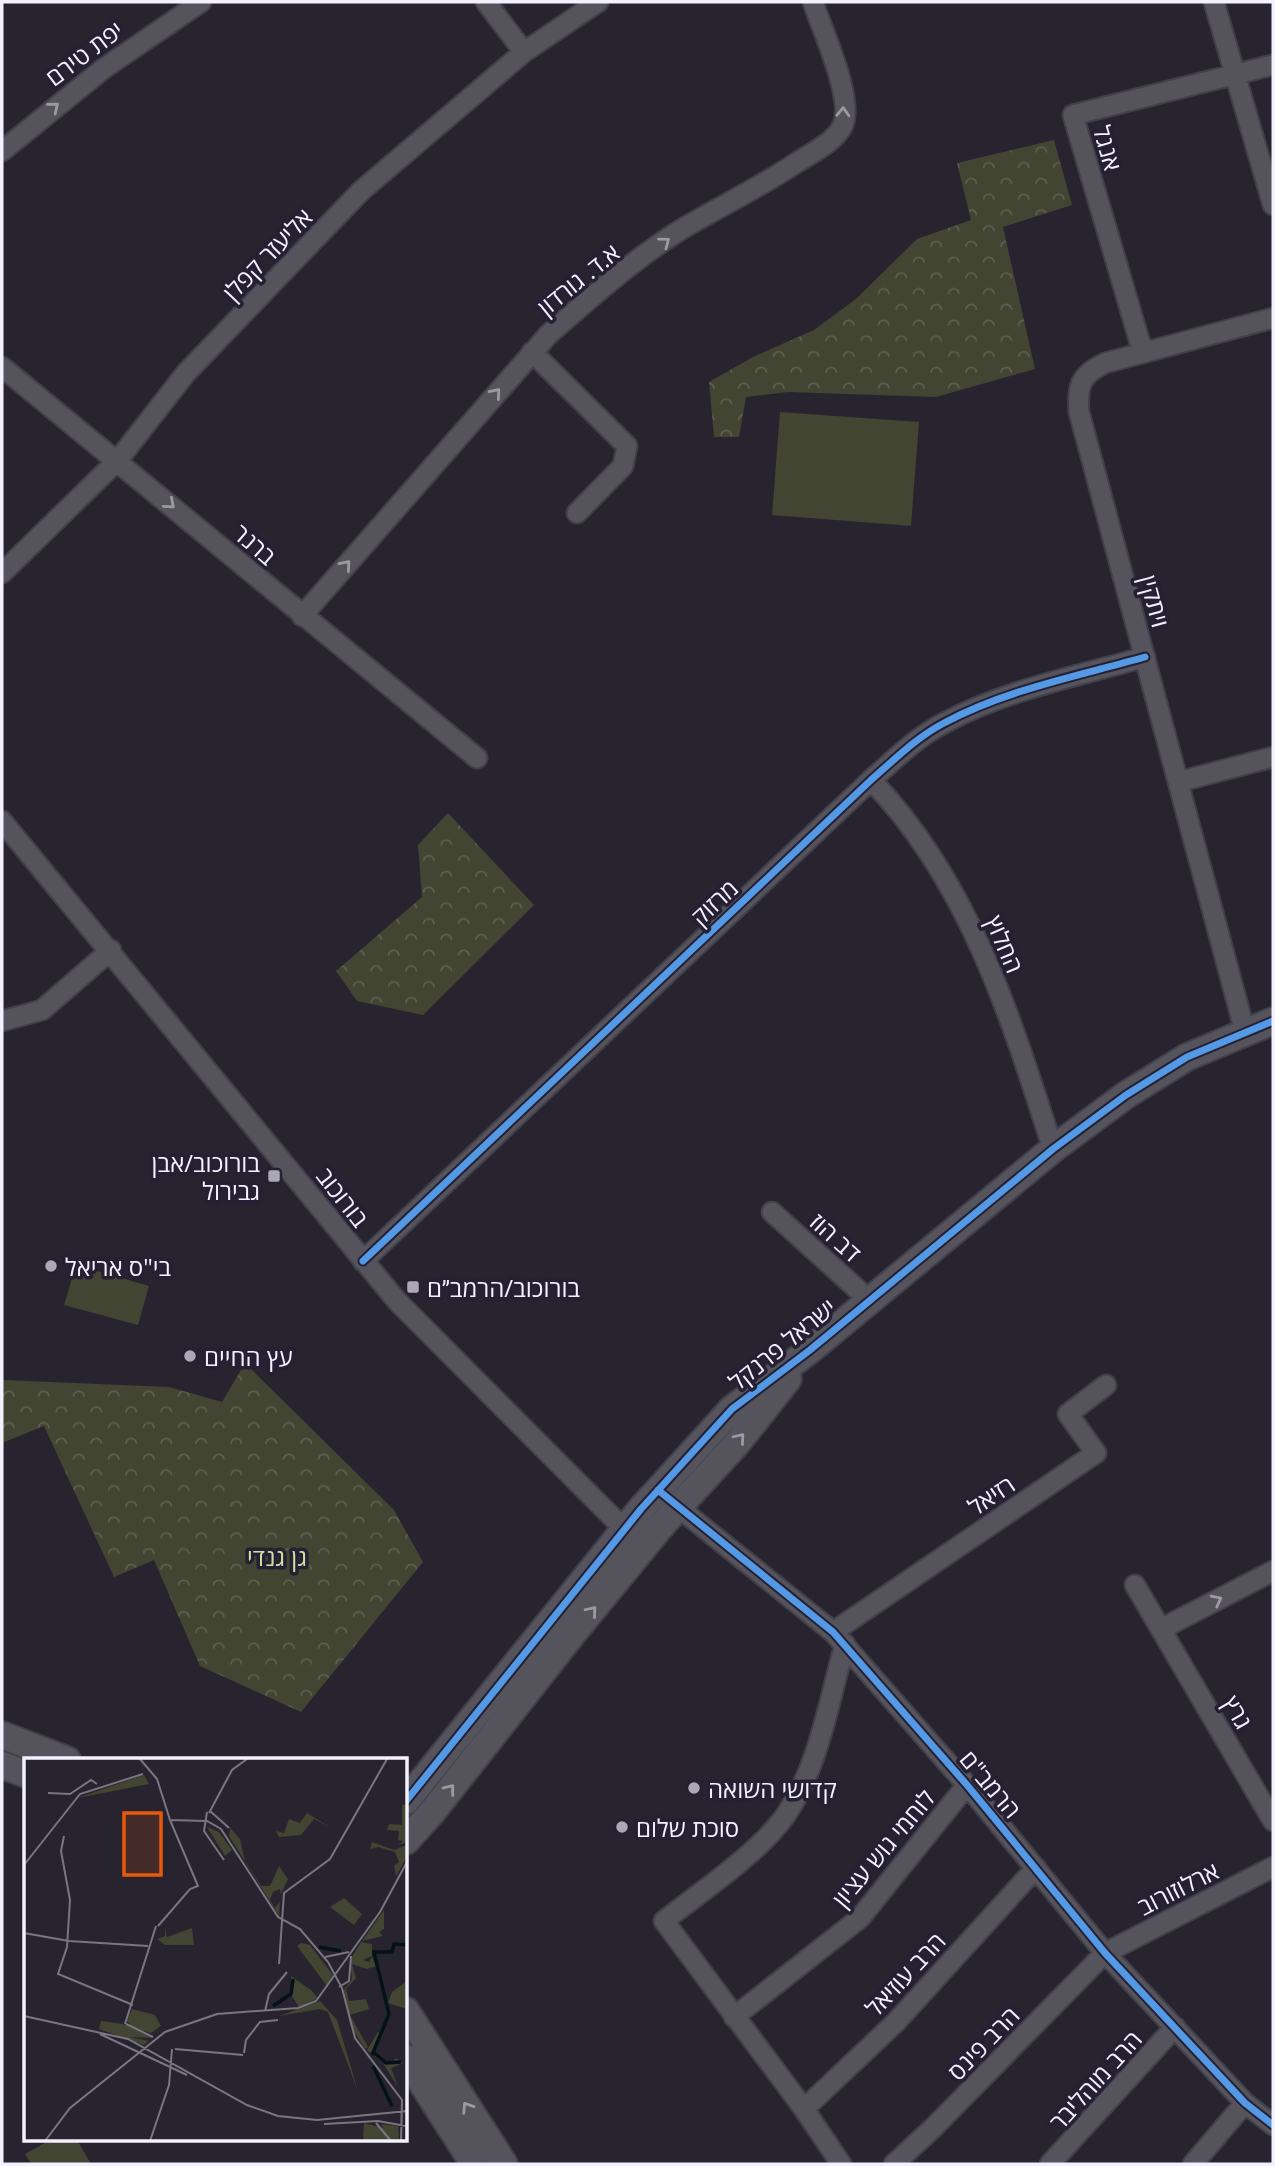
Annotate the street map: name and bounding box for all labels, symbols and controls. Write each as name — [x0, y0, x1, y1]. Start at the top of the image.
street label: יפת טירם — [38, 13, 130, 93]
one-way arrow — [45, 103, 58, 115]
one-way arrow — [836, 106, 851, 117]
street label: אנגל — [1086, 121, 1130, 175]
street label: אליעזר קפלן — [215, 201, 319, 307]
street label: א.ד. גורדון — [530, 236, 626, 322]
one-way arrow — [657, 238, 669, 250]
one-way arrow — [488, 388, 500, 401]
one-way arrow — [162, 496, 175, 508]
street label: ברנר — [226, 516, 284, 572]
one-way arrow — [338, 560, 350, 573]
street label: ויתקין — [1132, 571, 1178, 631]
street label: מרזוק — [683, 872, 745, 932]
street label: החלוץ — [978, 910, 1032, 978]
place label: בורוכוב/אבן גבירול — [152, 1146, 260, 1207]
street label: בורוכוב — [309, 1160, 377, 1234]
marker: בורוכוב/אבן גבירול — [266, 1168, 282, 1184]
street label: דב הוז — [803, 1205, 869, 1269]
place label: בי"ס אריאל — [65, 1250, 172, 1283]
marker: בי"ס אריאל — [43, 1258, 59, 1274]
place label: בורוכוב/הרמב״ם — [427, 1271, 581, 1304]
marker: בורוכוב/הרמב״ם — [405, 1279, 421, 1295]
street label: ישראל פרנקל — [721, 1291, 843, 1397]
place label: עץ החיים — [204, 1340, 293, 1373]
marker: עץ החיים — [182, 1348, 198, 1364]
one-way arrow — [732, 1434, 744, 1447]
street label: רזיאל — [961, 1467, 1021, 1523]
park label: גן גנדי — [247, 1540, 307, 1573]
one-way arrow — [1210, 1594, 1222, 1608]
one-way arrow — [583, 1606, 596, 1618]
street label: גרץ — [1215, 1689, 1261, 1735]
street label: הרמב"ם — [953, 1743, 1029, 1825]
inset map — [24, 1758, 408, 2142]
place label: קדושי השואה — [708, 1772, 837, 1805]
marker: קדושי השואה — [686, 1780, 702, 1796]
street label: לוחמי גוש עציון — [824, 1782, 942, 1914]
one-way arrow — [442, 1784, 455, 1797]
place label: סוכת שלום — [636, 1811, 739, 1844]
marker: סוכת שלום — [614, 1819, 630, 1835]
street label: ארלוזורוב — [1132, 1854, 1224, 1922]
street label: הרב עוזיאל — [857, 1925, 953, 2023]
street label: הרב פינס — [940, 1999, 1026, 2087]
street label: הרב מוהליבר — [1041, 2023, 1149, 2137]
one-way arrow — [463, 2101, 476, 2114]

